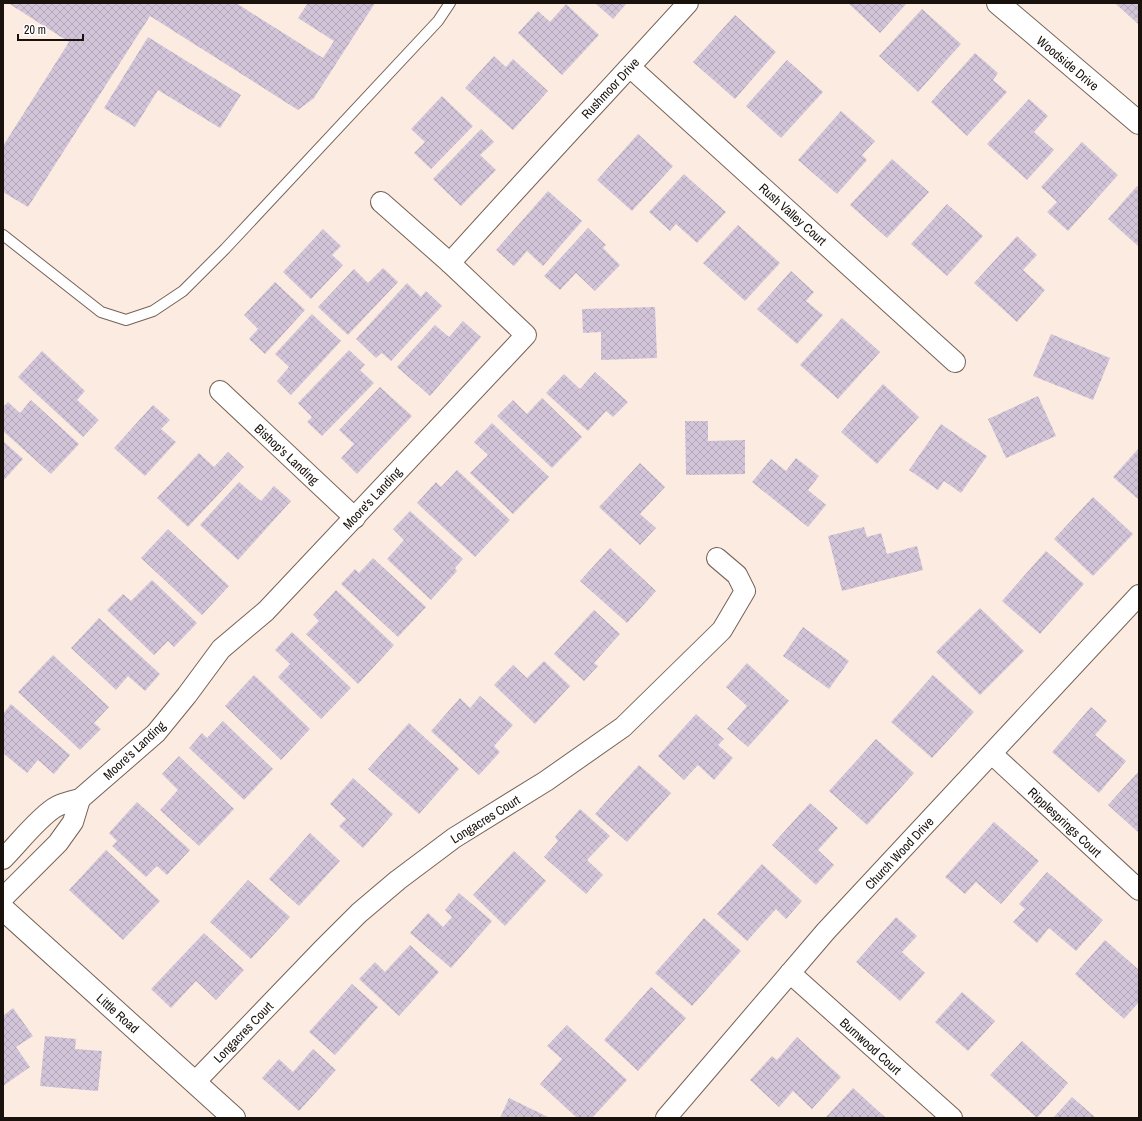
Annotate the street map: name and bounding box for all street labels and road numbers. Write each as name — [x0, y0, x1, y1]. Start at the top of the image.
street label: Woodside Drive — [1033, 32, 1102, 94]
street label: Rushmoor Drive — [578, 54, 643, 123]
street label: Rush Valley Court — [755, 180, 830, 249]
street label: Bishop's Landing — [251, 420, 323, 489]
street label: Moore's Landing — [339, 464, 406, 533]
street label: Moore's Landing — [100, 717, 169, 784]
street label: Ripplesprings Court — [1024, 784, 1105, 861]
street label: Longacres Court — [447, 791, 523, 848]
street label: Church Wood Drive — [861, 813, 937, 893]
street label: Little Road — [93, 990, 143, 1037]
street label: Longacres Court — [210, 998, 277, 1067]
street label: Burnwood Court — [836, 1014, 905, 1078]

